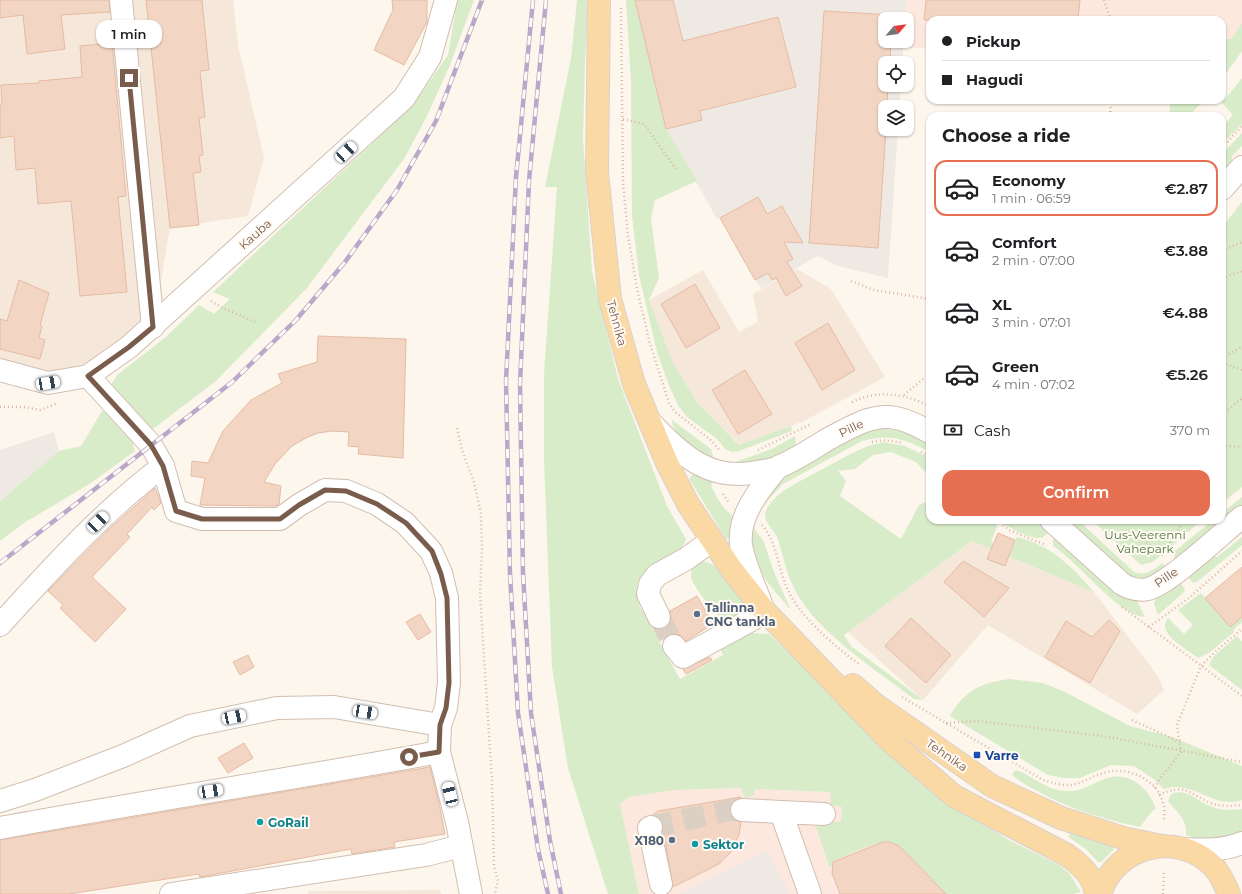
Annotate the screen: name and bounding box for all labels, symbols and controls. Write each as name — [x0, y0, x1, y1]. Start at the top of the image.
north arrow — [878, 12, 914, 48]
map controls — [878, 12, 914, 136]
callout: 1 min — [96, 20, 162, 48]
text: 1 min — [112, 26, 146, 42]
text: Pickup — [966, 32, 1021, 51]
button: locate — [878, 56, 914, 92]
route end — [120, 69, 138, 87]
text: Hagudi — [966, 70, 1023, 89]
button: layers — [878, 100, 914, 136]
text: Choose a ride — [942, 125, 1070, 147]
car — [333, 139, 359, 165]
icon: car — [944, 170, 980, 206]
text: Economy — [992, 171, 1065, 190]
text: €2.87 — [1164, 179, 1208, 198]
text: 1 min · 06:59 — [992, 190, 1071, 206]
street label: Kauba — [236, 215, 274, 253]
icon: car — [944, 232, 980, 268]
text: Comfort — [992, 233, 1057, 252]
text: €3.88 — [1164, 241, 1208, 260]
text: 2 min · 07:00 — [992, 252, 1075, 268]
icon: car — [944, 294, 980, 330]
text: XL — [992, 295, 1011, 314]
street label: Tehnika — [604, 298, 630, 348]
text: €4.88 — [1162, 303, 1208, 322]
text: 3 min · 07:01 — [992, 314, 1071, 330]
icon: car — [944, 356, 980, 392]
text: Green — [992, 357, 1039, 376]
text: €5.26 — [1165, 365, 1208, 384]
car — [35, 375, 61, 391]
text: 4 min · 07:02 — [992, 376, 1075, 392]
street label: Pille — [836, 416, 866, 440]
icon: cash — [942, 419, 964, 441]
text: Cash — [974, 421, 1011, 440]
text: 370 m — [1170, 422, 1210, 438]
button: Confirm — [942, 470, 1210, 516]
car — [85, 509, 111, 535]
park label: Uus-Veerenni Vahepark — [1104, 527, 1186, 556]
street label: Pille — [1151, 564, 1181, 590]
place label: Tallinna CNG tankla — [705, 600, 776, 629]
marker: Tallinna CNG tankla — [692, 609, 702, 619]
car — [352, 704, 378, 720]
car — [221, 709, 247, 725]
street label: Tehnika — [923, 735, 971, 775]
route start — [400, 748, 418, 766]
place label: Varre — [984, 748, 1019, 763]
marker: Varre — [972, 750, 982, 760]
car — [441, 781, 459, 807]
car — [198, 783, 224, 799]
place label: GoRail — [268, 815, 309, 830]
marker: GoRail — [255, 817, 265, 827]
place label: X180 — [635, 833, 664, 848]
marker: X180 — [667, 835, 677, 845]
place label: Sektor — [703, 837, 744, 852]
marker: Sektor — [690, 839, 700, 849]

